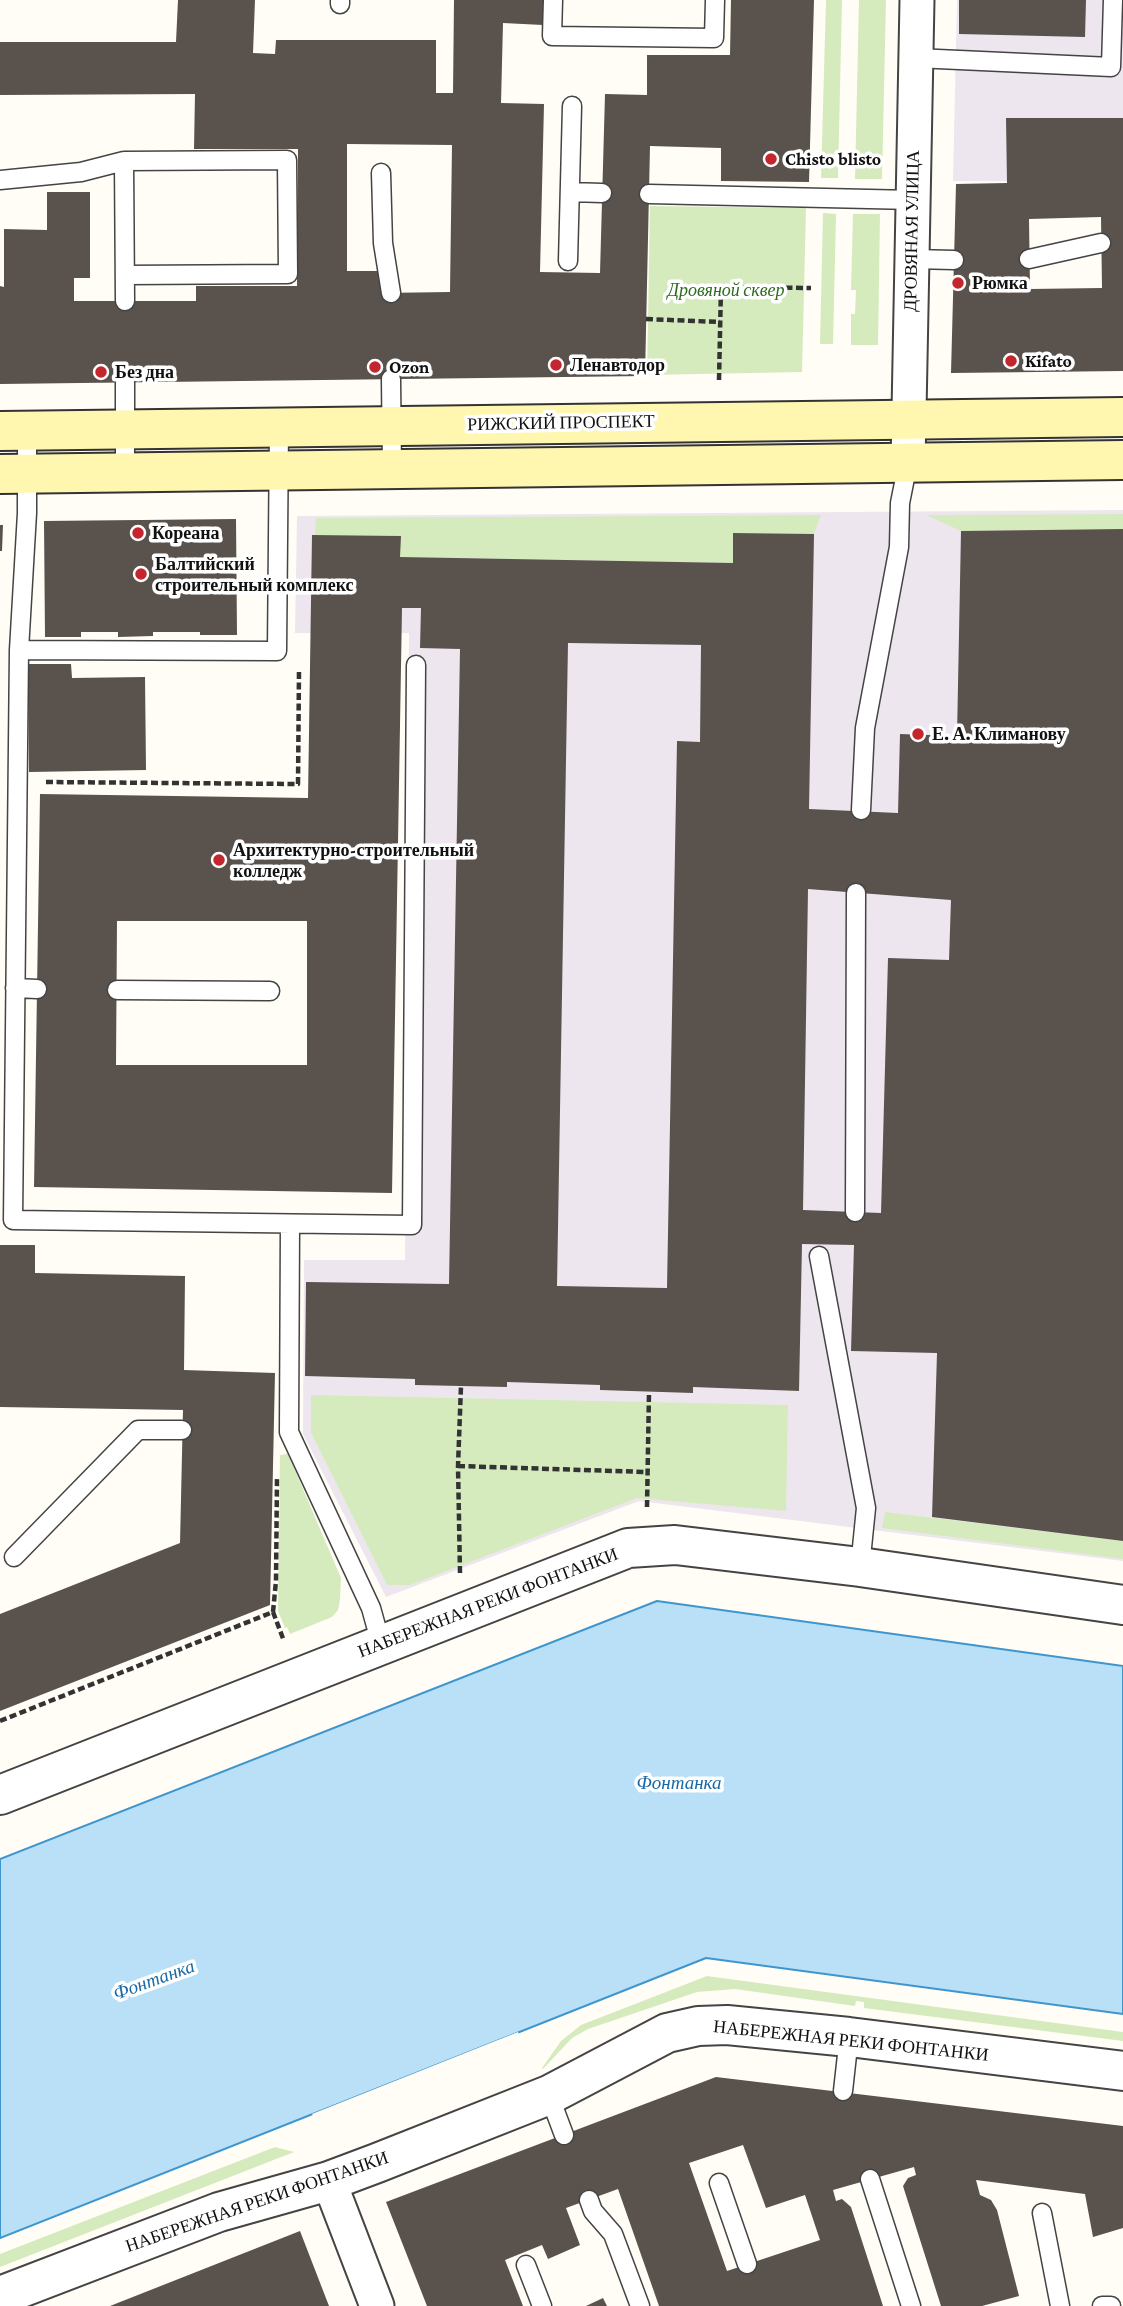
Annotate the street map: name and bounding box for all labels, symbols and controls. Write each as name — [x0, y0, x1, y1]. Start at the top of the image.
place label: Chisto blisto — [785, 148, 881, 170]
street label: ДРОВЯНАЯ УЛИЦА — [900, 150, 924, 312]
marker: Chisto blisto — [763, 151, 779, 167]
place label: Рюмка — [972, 272, 1028, 294]
marker: Рюмка — [950, 275, 966, 291]
park label: Дровяной сквер — [668, 279, 784, 301]
place label: Kifato — [1025, 350, 1072, 372]
marker: Kifato — [1003, 353, 1019, 369]
place label: Ленавтодор — [570, 354, 665, 376]
place label: Ozon — [389, 356, 429, 378]
marker: Ленавтодор — [548, 357, 564, 373]
marker: Ozon — [367, 359, 383, 375]
place label: Без дна — [115, 361, 174, 383]
marker: Без дна — [93, 364, 109, 380]
street label: РИЖСКИЙ ПРОСПЕКТ — [467, 411, 655, 435]
place label: Кореана — [152, 522, 220, 544]
marker: Кореана — [130, 525, 146, 541]
place label: Балтийский строительный комплекс — [155, 553, 354, 596]
marker: Балтийский строительный комплекс — [133, 566, 149, 582]
place label: Е. А. Климанову — [932, 723, 1066, 745]
marker: Е. А. Климанову — [910, 726, 926, 742]
place label: Архитектурно-строительный колледж — [233, 839, 474, 882]
marker: Архитектурно-строительный колледж — [211, 852, 227, 868]
street label: НАБЕРЕЖНАЯ РЕКИ ФОНТАНКИ — [355, 1543, 621, 1663]
water label: Фонтанка — [637, 1772, 721, 1794]
water label: Фонтанка — [110, 1955, 198, 2005]
street label: НАБЕРЕЖНАЯ РЕКИ ФОНТАНКИ — [712, 2016, 990, 2066]
street label: НАБЕРЕЖНАЯ РЕКИ ФОНТАНКИ — [123, 2147, 391, 2257]

